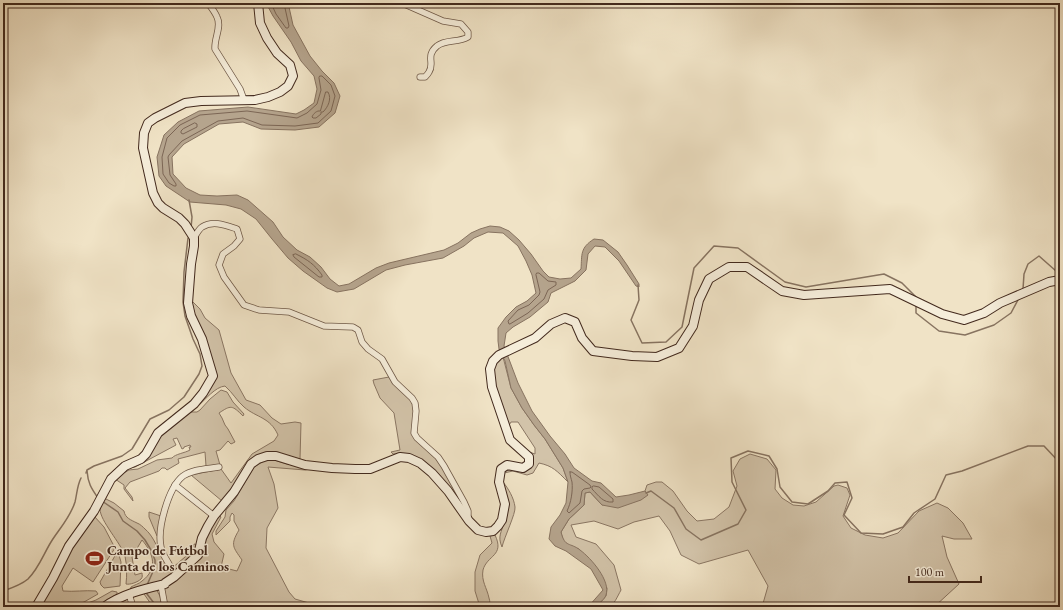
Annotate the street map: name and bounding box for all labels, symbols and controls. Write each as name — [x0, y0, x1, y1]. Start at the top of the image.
place label: Campo de Fútbol Junta de los Caminos — [105, 541, 229, 575]
sports icon: Campo de Fútbol Junta de los Caminos — [84, 548, 104, 568]
scale bar — [909, 558, 981, 584]
text: 100 m — [915, 564, 945, 580]

